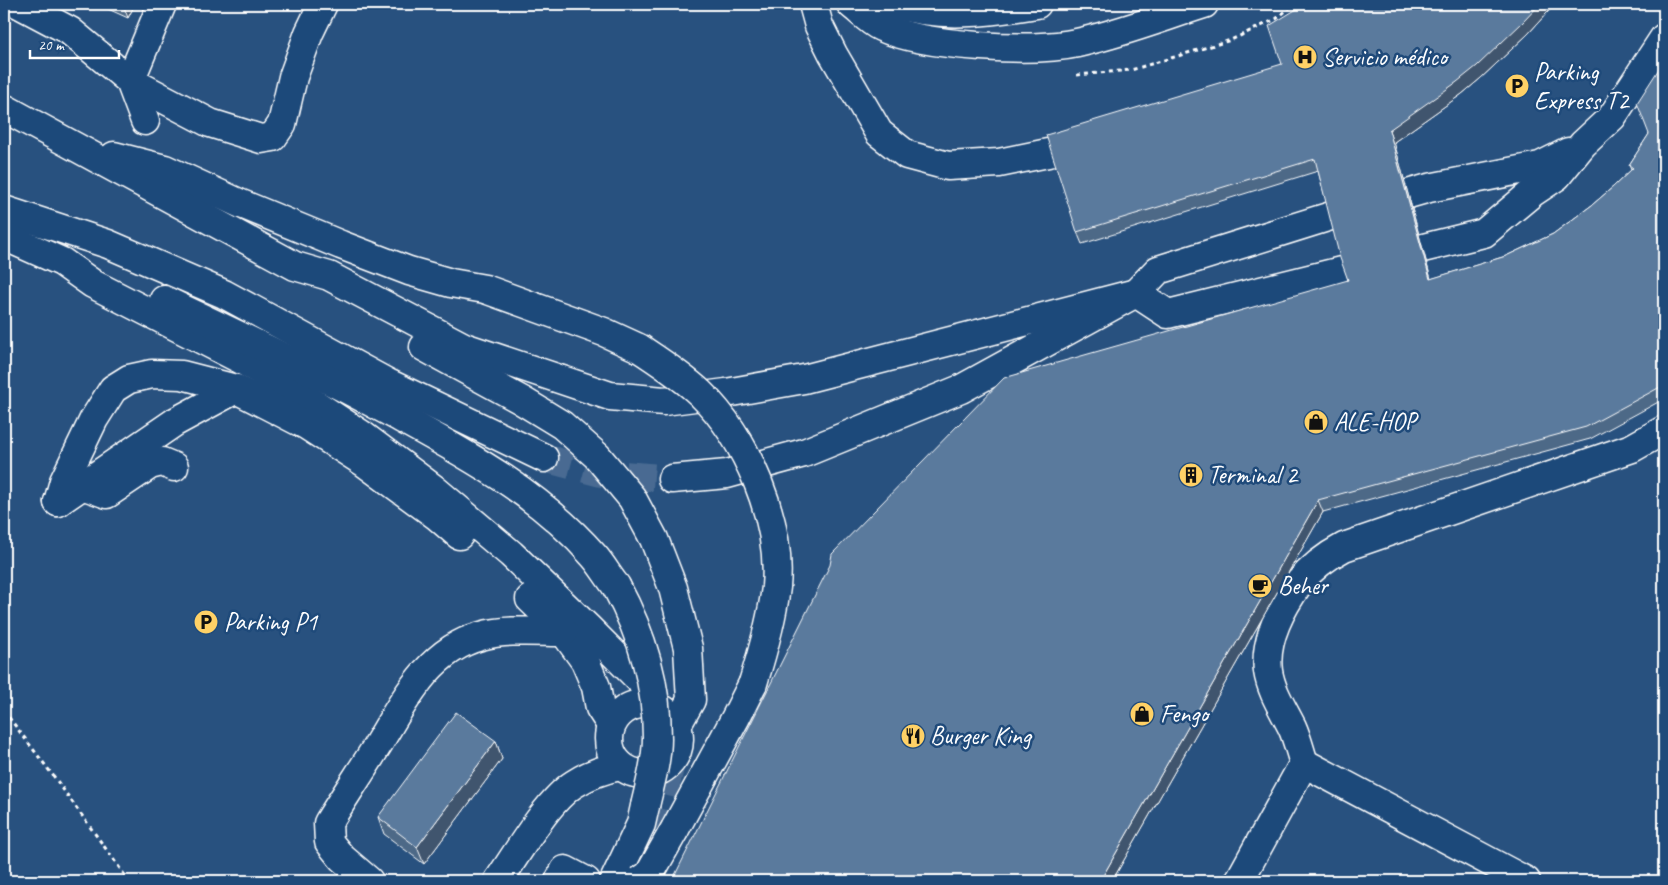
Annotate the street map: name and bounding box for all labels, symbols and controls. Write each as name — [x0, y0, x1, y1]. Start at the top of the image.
scale bar — [30, 28, 119, 60]
text: 20 m — [38, 36, 65, 55]
place label: Servicio médico — [1322, 41, 1450, 73]
hospital icon: Servicio médico — [1292, 44, 1318, 70]
place label: Parking Express T2 — [1534, 56, 1630, 117]
parking icon: Parking Express T2 — [1504, 73, 1530, 99]
place label: ALE-HOP — [1334, 406, 1419, 438]
shop icon: ALE-HOP — [1303, 409, 1329, 435]
place label: Terminal 2 — [1208, 459, 1299, 491]
building icon: Terminal 2 — [1178, 462, 1204, 488]
place label: Beher — [1278, 570, 1330, 602]
cafe icon: Beher — [1247, 573, 1273, 599]
place label: Parking P1 — [224, 606, 319, 638]
parking icon: Parking P1 — [193, 609, 219, 635]
place label: Fengo — [1160, 698, 1211, 730]
shop icon: Fengo — [1129, 701, 1155, 727]
place label: Burger King — [930, 720, 1033, 752]
restaurant icon: Burger King — [900, 723, 926, 749]

